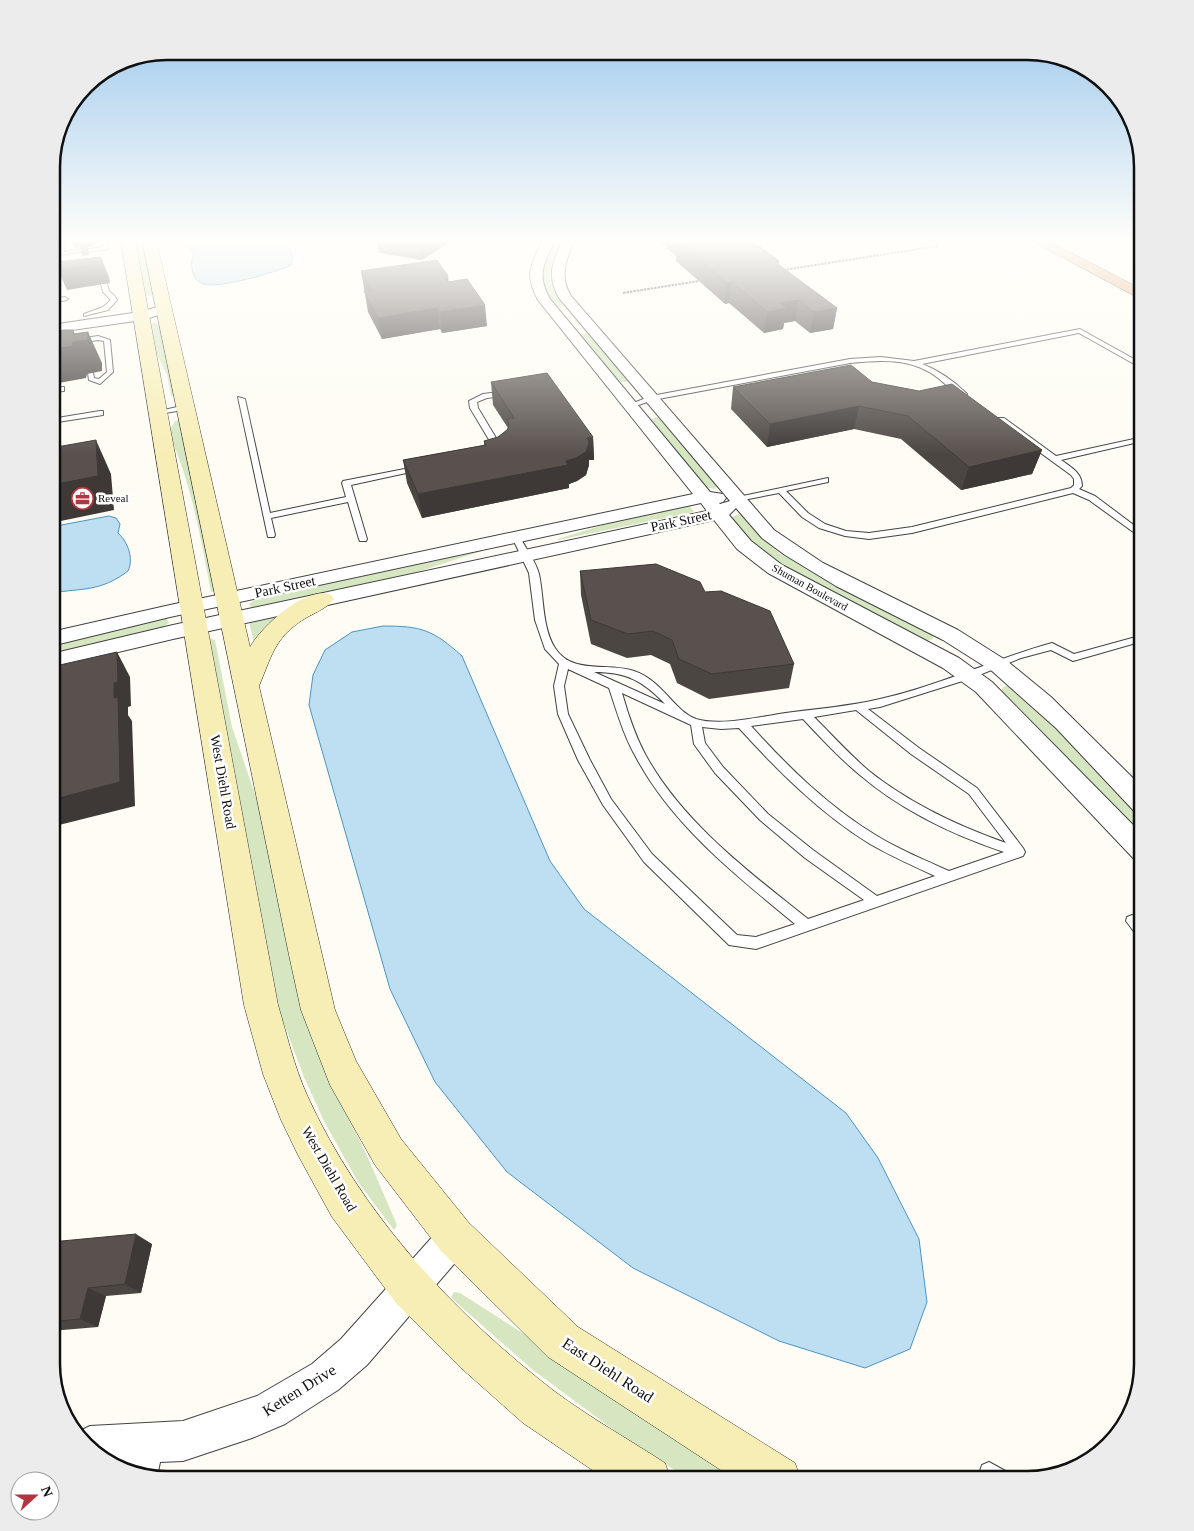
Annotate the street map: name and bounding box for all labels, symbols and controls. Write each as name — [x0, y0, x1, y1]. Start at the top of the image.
office icon: Reveal — [70, 486, 94, 510]
place label: Reveal — [98, 492, 129, 504]
street label: Park Street — [649, 507, 713, 535]
street label: Shuman Boulevard — [770, 561, 850, 613]
street label: Park Street — [253, 573, 317, 601]
street label: West Diehl Road — [207, 734, 239, 830]
street label: West Diehl Road — [299, 1124, 359, 1214]
street label: East Diehl Road — [559, 1334, 657, 1406]
street label: Ketten Drive — [259, 1361, 339, 1419]
north arrow — [10, 1471, 60, 1521]
text: N — [38, 1484, 55, 1499]

